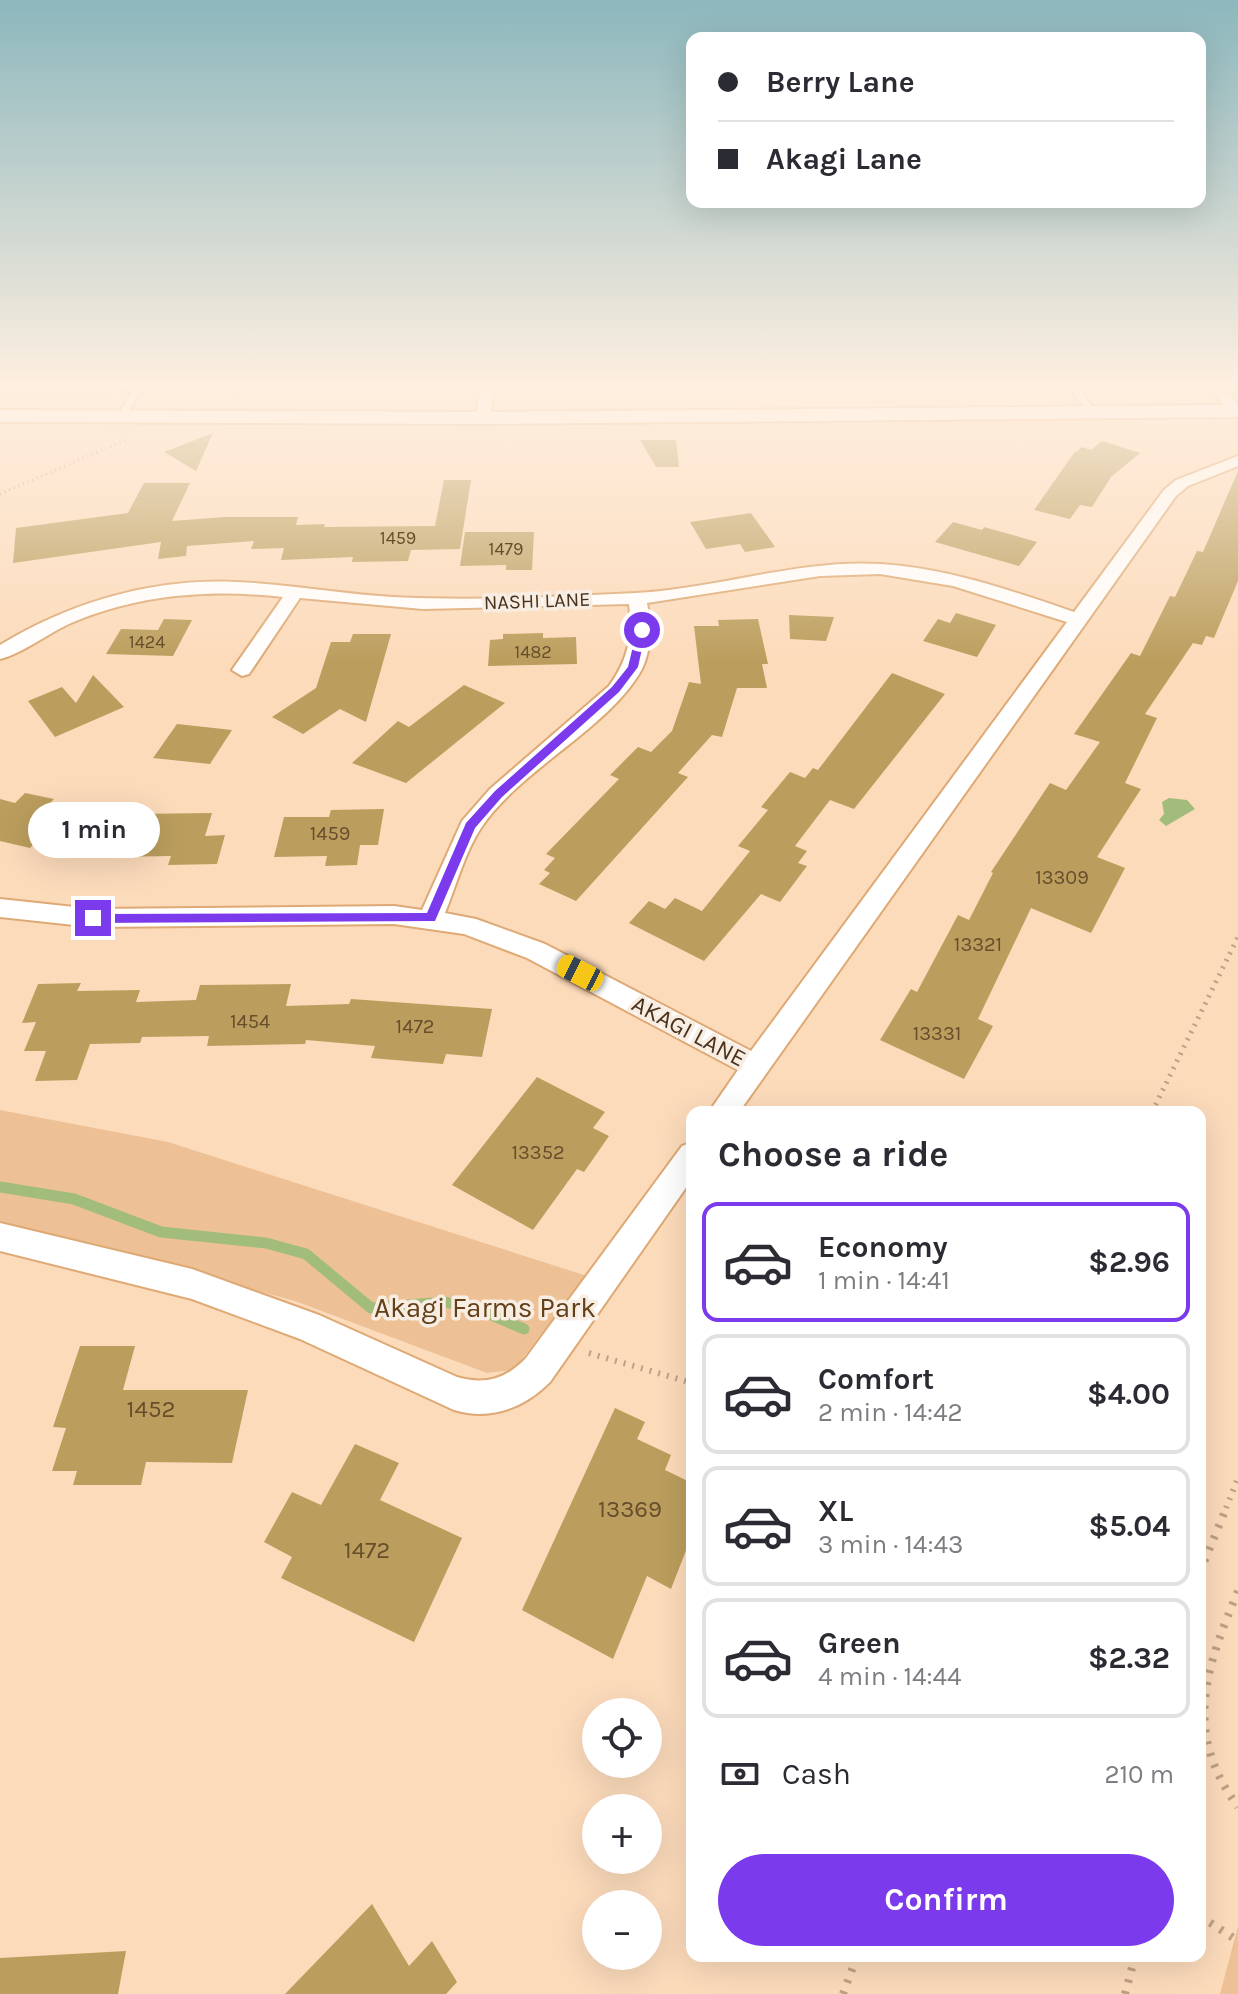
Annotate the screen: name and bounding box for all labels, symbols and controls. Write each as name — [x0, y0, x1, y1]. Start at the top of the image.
text: Berry Lane — [766, 64, 915, 100]
text: Akagi Lane — [766, 141, 922, 177]
house number: 1459 — [380, 527, 416, 549]
house number: 1479 — [489, 538, 523, 560]
street label: NASHI LANE — [483, 588, 591, 614]
route start — [624, 612, 660, 648]
house number: 1424 — [129, 631, 165, 653]
house number: 1482 — [514, 641, 552, 663]
callout: 1 min — [27, 802, 159, 858]
text: 1 min — [61, 814, 127, 845]
house number: 1459 — [310, 822, 350, 845]
house number: 13309 — [1035, 866, 1089, 889]
route end — [75, 900, 111, 936]
house number: 13321 — [954, 933, 1002, 956]
car — [553, 951, 607, 995]
street label: AKAGI LANE — [627, 989, 751, 1073]
house number: 1454 — [230, 1010, 270, 1033]
house number: 1472 — [396, 1015, 434, 1038]
house number: 13331 — [913, 1022, 961, 1045]
text: Choose a ride — [718, 1133, 948, 1175]
house number: 13352 — [511, 1141, 565, 1164]
icon: car — [722, 1226, 794, 1298]
text: Economy — [818, 1229, 948, 1265]
text: $2.96 — [1088, 1244, 1170, 1280]
text: 1 min · 14:41 — [818, 1265, 950, 1296]
park label: Akagi Farms Park — [374, 1291, 596, 1324]
icon: car — [722, 1358, 794, 1430]
text: Comfort — [818, 1361, 934, 1397]
text: $4.00 — [1087, 1376, 1170, 1412]
house number: 1452 — [127, 1395, 175, 1423]
text: 2 min · 14:42 — [818, 1397, 963, 1428]
icon: car — [722, 1490, 794, 1562]
text: XL — [818, 1493, 853, 1529]
house number: 13369 — [598, 1495, 662, 1523]
text: $5.04 — [1089, 1508, 1170, 1544]
text: 3 min · 14:43 — [818, 1529, 963, 1560]
house number: 1472 — [344, 1536, 390, 1564]
icon: car — [722, 1622, 794, 1694]
text: Green — [818, 1625, 901, 1661]
text: $2.32 — [1088, 1640, 1170, 1676]
text: 4 min · 14:44 — [818, 1661, 962, 1692]
map controls — [582, 1698, 662, 1970]
button: locate — [582, 1698, 662, 1778]
icon: cash — [718, 1752, 762, 1796]
text: Cash — [782, 1756, 851, 1792]
text: 210 m — [1104, 1759, 1174, 1790]
button: + — [582, 1794, 662, 1874]
button: Confirm — [718, 1854, 1174, 1946]
button: − — [582, 1890, 662, 1970]

